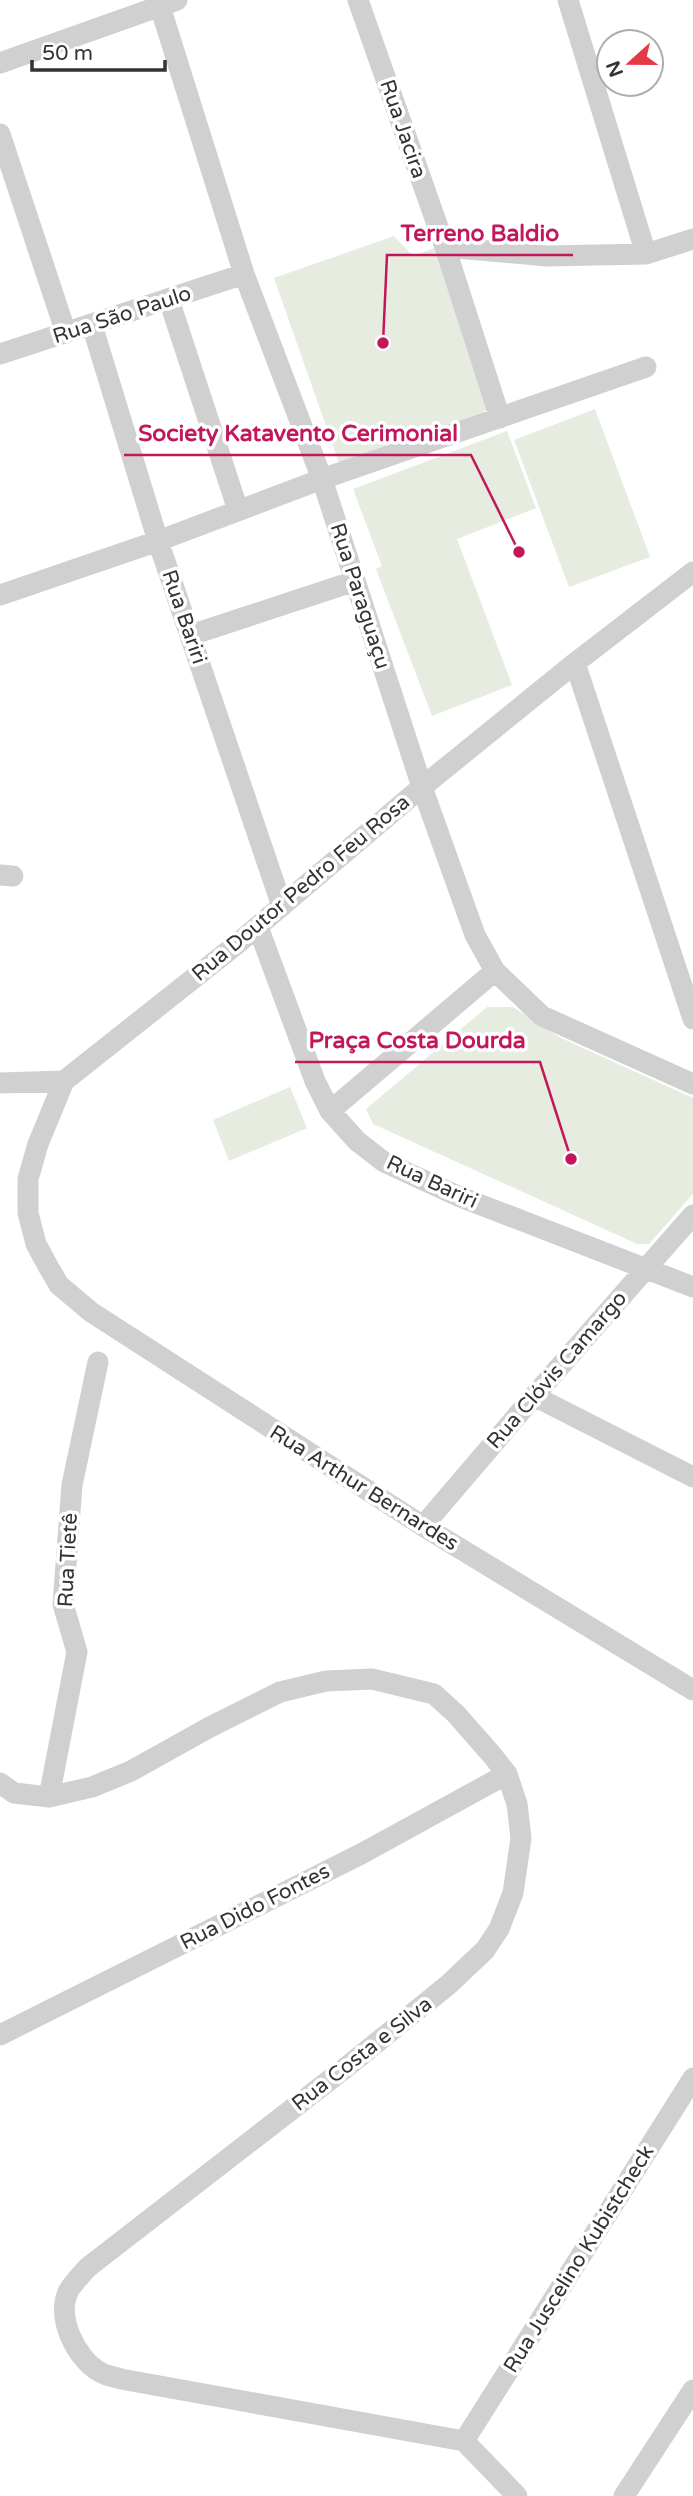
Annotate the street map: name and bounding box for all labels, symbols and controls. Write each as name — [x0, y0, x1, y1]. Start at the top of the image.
scale bar — [32, 28, 164, 72]
north arrow — [595, 28, 665, 98]
text: 50 m — [42, 41, 93, 66]
text: N — [602, 58, 628, 80]
street label: Rua Jacira — [374, 76, 432, 182]
callout: Terreno Baldio — [387, 211, 573, 255]
text: Terreno Baldio — [400, 220, 559, 248]
street label: Rua São Paulo — [50, 281, 194, 349]
callout: Society Katavento Cerimonial — [124, 411, 471, 455]
text: Society Katavento Cerimonial — [138, 420, 458, 448]
street label: Rua Paraguaçu — [325, 520, 395, 672]
street label: Rua Bariri — [156, 567, 212, 667]
street label: Rua Doutor Pedro Feu Rosa — [187, 790, 415, 986]
callout: Praça Costa Dourda — [295, 1018, 540, 1062]
text: Praça Costa Dourda — [308, 1027, 526, 1055]
street label: Rua Bariri — [382, 1150, 482, 1214]
street label: Rua Clóvis Camargo — [482, 1286, 632, 1454]
street label: Rua Arthur Bernardes — [265, 1420, 463, 1556]
street label: Rua Tietê — [53, 1512, 83, 1608]
street label: Rua Dido Fontes — [176, 1859, 334, 1955]
street label: Rua Costa e Silva — [287, 1992, 437, 2116]
street label: Rua Juscelino Kubistcheck — [498, 2140, 660, 2378]

